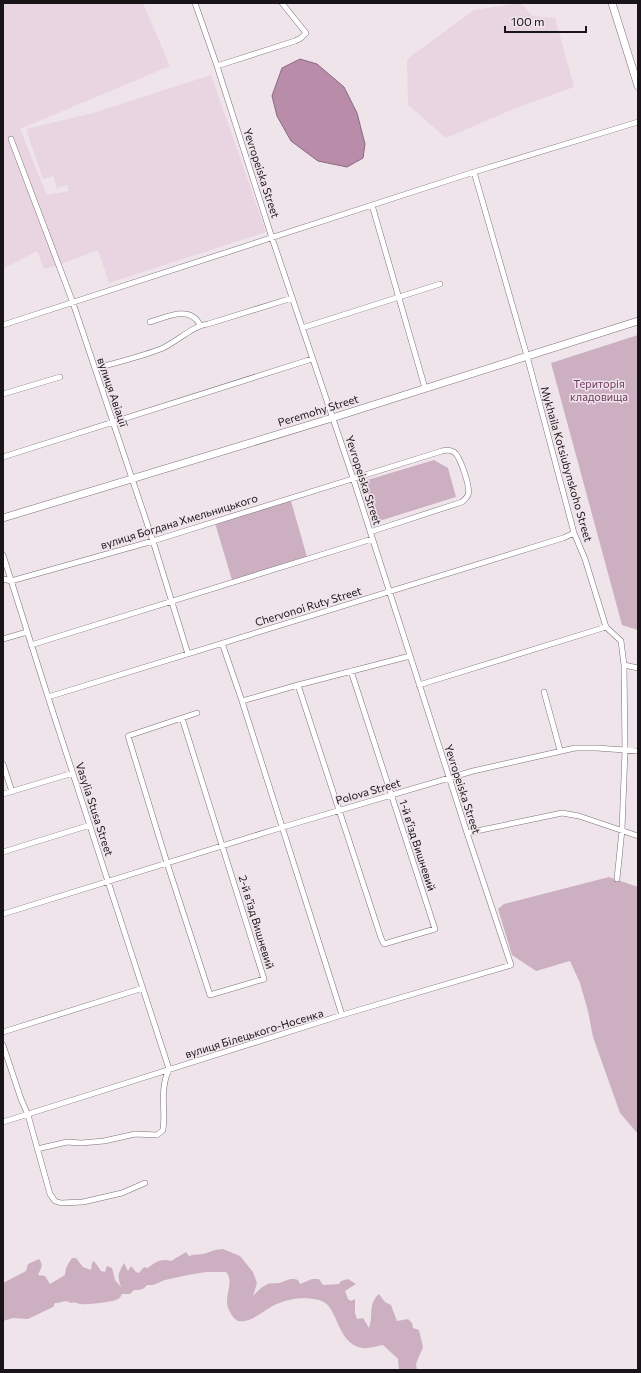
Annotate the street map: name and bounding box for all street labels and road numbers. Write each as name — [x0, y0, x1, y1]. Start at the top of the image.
street label: Yevropeiska Street — [241, 127, 283, 220]
street label: вулиця Авіації — [95, 356, 131, 428]
street label: Mykhaila Kotsiubynskoho Street — [539, 385, 596, 544]
street label: Peremohy Street — [276, 391, 360, 428]
street label: Yevropeiska Street — [343, 434, 385, 527]
street label: вулиця Богдана Хмельницького — [99, 491, 260, 551]
street label: Chervonoi Ruty Street — [253, 583, 363, 628]
street label: Yevropeiska Street — [442, 743, 484, 836]
street label: Vasylia Stusa Street — [74, 761, 116, 858]
street label: Polova Street — [334, 775, 402, 806]
street label: 1-й в'їзд Вишневий — [397, 798, 439, 892]
street label: 2-й вʼїзд Вишневий — [237, 874, 277, 970]
street label: вулиця Білецького-Носенка — [183, 1006, 325, 1060]

